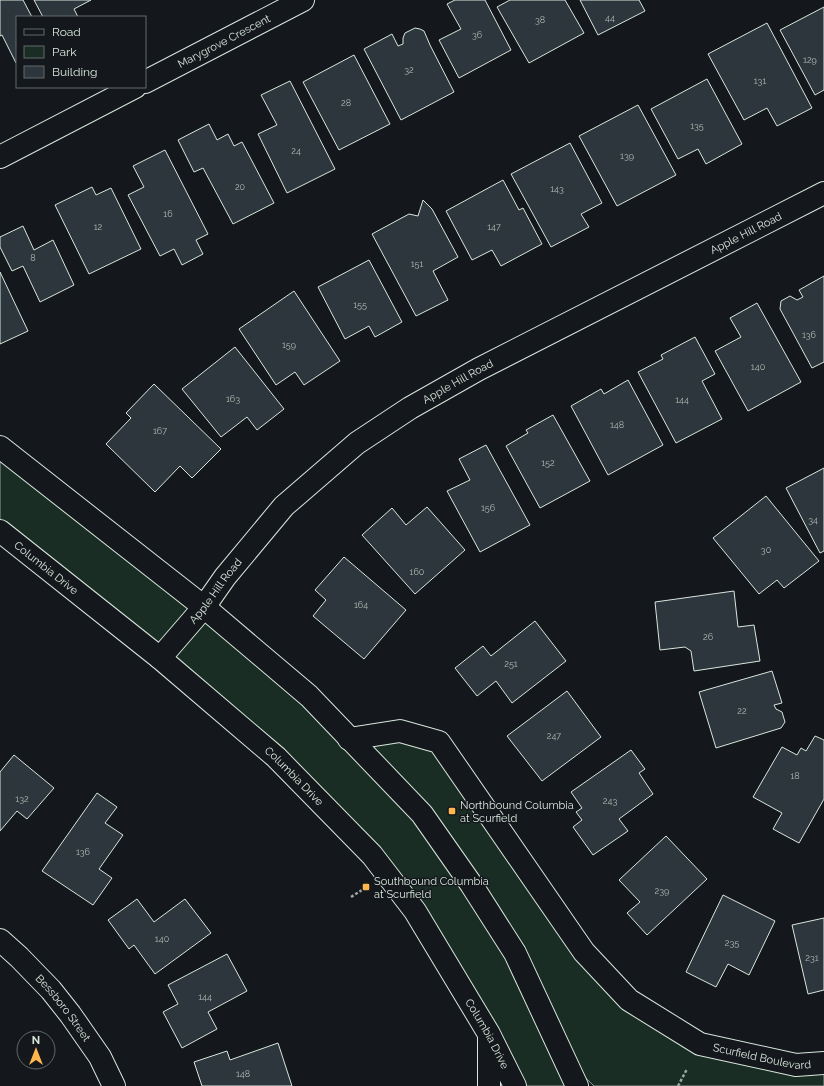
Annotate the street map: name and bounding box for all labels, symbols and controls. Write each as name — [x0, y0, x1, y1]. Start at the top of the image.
street label: Marygrove Crescent — [176, 12, 273, 71]
house number: 44 — [605, 13, 615, 23]
house number: 38 — [535, 15, 545, 25]
legend — [16, 16, 146, 88]
text: Road — [52, 25, 81, 39]
house number: 36 — [472, 30, 483, 40]
text: Park — [52, 45, 77, 59]
house number: 129 — [803, 55, 817, 65]
text: Building — [52, 65, 98, 79]
house number: 32 — [404, 65, 414, 75]
house number: 131 — [754, 76, 766, 86]
house number: 28 — [341, 98, 351, 108]
house number: 135 — [690, 121, 704, 131]
house number: 24 — [291, 146, 301, 156]
house number: 139 — [620, 151, 634, 161]
house number: 20 — [235, 182, 246, 192]
house number: 143 — [550, 184, 564, 194]
house number: 16 — [163, 209, 173, 219]
street label: Apple Hill Road — [708, 210, 784, 257]
house number: 12 — [94, 222, 103, 232]
house number: 147 — [487, 222, 501, 232]
house number: 8 — [30, 253, 36, 263]
house number: 151 — [411, 259, 423, 269]
house number: 155 — [353, 300, 367, 310]
house number: 136 — [802, 330, 817, 340]
house number: 159 — [282, 340, 296, 350]
street label: Apple Hill Road — [420, 357, 496, 407]
house number: 140 — [751, 362, 766, 372]
house number: 163 — [226, 394, 240, 404]
house number: 144 — [675, 395, 689, 405]
house number: 148 — [610, 420, 624, 430]
house number: 167 — [153, 426, 167, 436]
house number: 152 — [541, 458, 555, 468]
house number: 156 — [481, 503, 496, 513]
house number: 34 — [808, 515, 818, 525]
street label: Columbia Drive — [11, 539, 81, 598]
house number: 30 — [761, 545, 772, 555]
street label: Apple Hill Road — [187, 556, 245, 627]
house number: 160 — [410, 567, 425, 577]
house number: 164 — [354, 600, 368, 610]
house number: 26 — [703, 632, 714, 642]
house number: 251 — [504, 659, 518, 669]
house number: 22 — [737, 706, 747, 716]
house number: 247 — [547, 731, 561, 741]
street label: Columbia Drive — [262, 744, 326, 809]
house number: 18 — [790, 771, 800, 781]
house number: 132 — [15, 794, 29, 804]
house number: 243 — [603, 796, 617, 806]
place label: Northbound Columbia at Scurfield — [460, 799, 574, 825]
marker: Northbound Columbia at Scurfield — [447, 806, 457, 816]
house number: 136 — [76, 847, 91, 857]
place label: Southbound Columbia at Scurfield — [374, 875, 489, 901]
marker: Southbound Columbia at Scurfield — [361, 882, 371, 892]
house number: 239 — [655, 886, 669, 896]
house number: 140 — [155, 934, 170, 944]
house number: 235 — [725, 938, 739, 948]
house number: 231 — [805, 953, 819, 963]
street label: Bessboro Street — [33, 972, 93, 1044]
house number: 144 — [198, 992, 212, 1002]
street label: Columbia Drive — [462, 997, 512, 1072]
north arrow — [16, 1030, 56, 1070]
text: N — [32, 1034, 40, 1047]
street label: Scurfield Boulevard — [712, 1041, 812, 1072]
house number: 148 — [236, 1069, 250, 1079]

